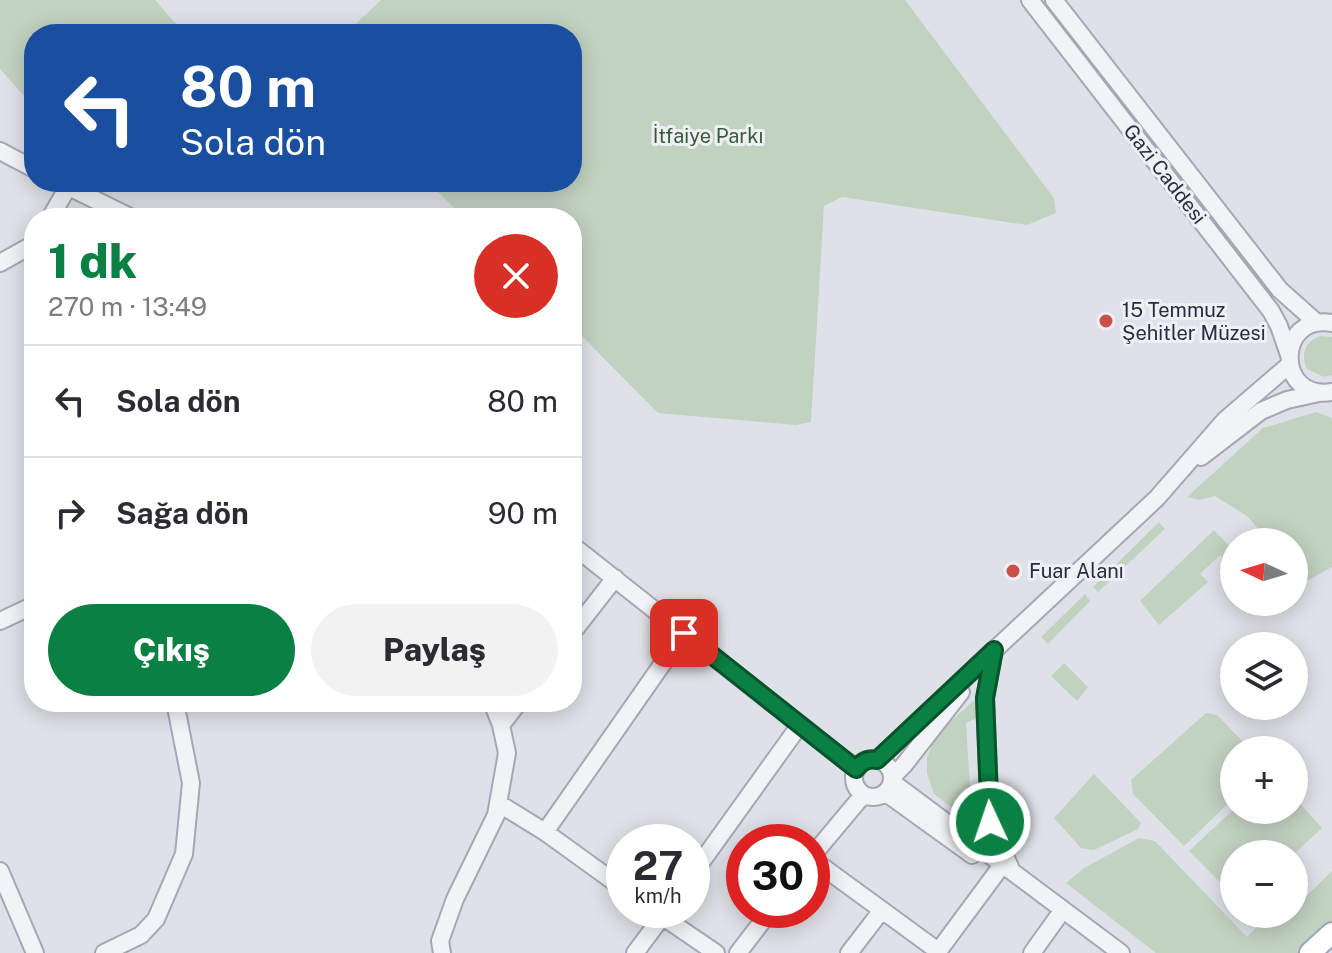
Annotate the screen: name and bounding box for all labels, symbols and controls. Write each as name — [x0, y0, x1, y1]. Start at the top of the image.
text: 80 m — [180, 54, 316, 120]
icon: left — [48, 56, 152, 160]
street label: Gazi Caddesi — [1119, 119, 1211, 229]
text: Sola dön — [180, 121, 326, 163]
park label: İtfaiye Parkı — [653, 124, 763, 148]
text: 1 dk — [48, 232, 137, 289]
button: close — [474, 234, 558, 318]
text: 270 m · 13:49 — [48, 291, 207, 322]
place label: 15 Temmuz Şehitler Müzesi — [1122, 298, 1266, 345]
marker: 15 Temmuz Şehitler Müzesi — [1097, 312, 1115, 330]
icon: left — [48, 379, 92, 423]
text: Sola dön — [116, 383, 240, 419]
text: 80 m — [487, 383, 558, 419]
icon: right — [48, 491, 92, 535]
text: Sağa dön — [116, 495, 249, 531]
text: 90 m — [488, 495, 558, 531]
north arrow — [1220, 528, 1308, 616]
map controls — [1220, 528, 1308, 928]
place label: Fuar Alanı — [1029, 559, 1124, 583]
marker: Fuar Alanı — [1004, 562, 1022, 580]
pin — [650, 599, 718, 667]
button: Çıkış — [48, 604, 295, 696]
button: Paylaş — [311, 604, 558, 696]
icon: arrive — [662, 611, 706, 655]
button: layers — [1220, 632, 1308, 720]
button: + — [1220, 736, 1308, 824]
position arrow — [948, 780, 1032, 864]
speed limit sign: 30 — [726, 824, 830, 928]
button: − — [1220, 840, 1308, 928]
text: 27 — [633, 842, 683, 889]
text: km/h — [634, 884, 682, 908]

